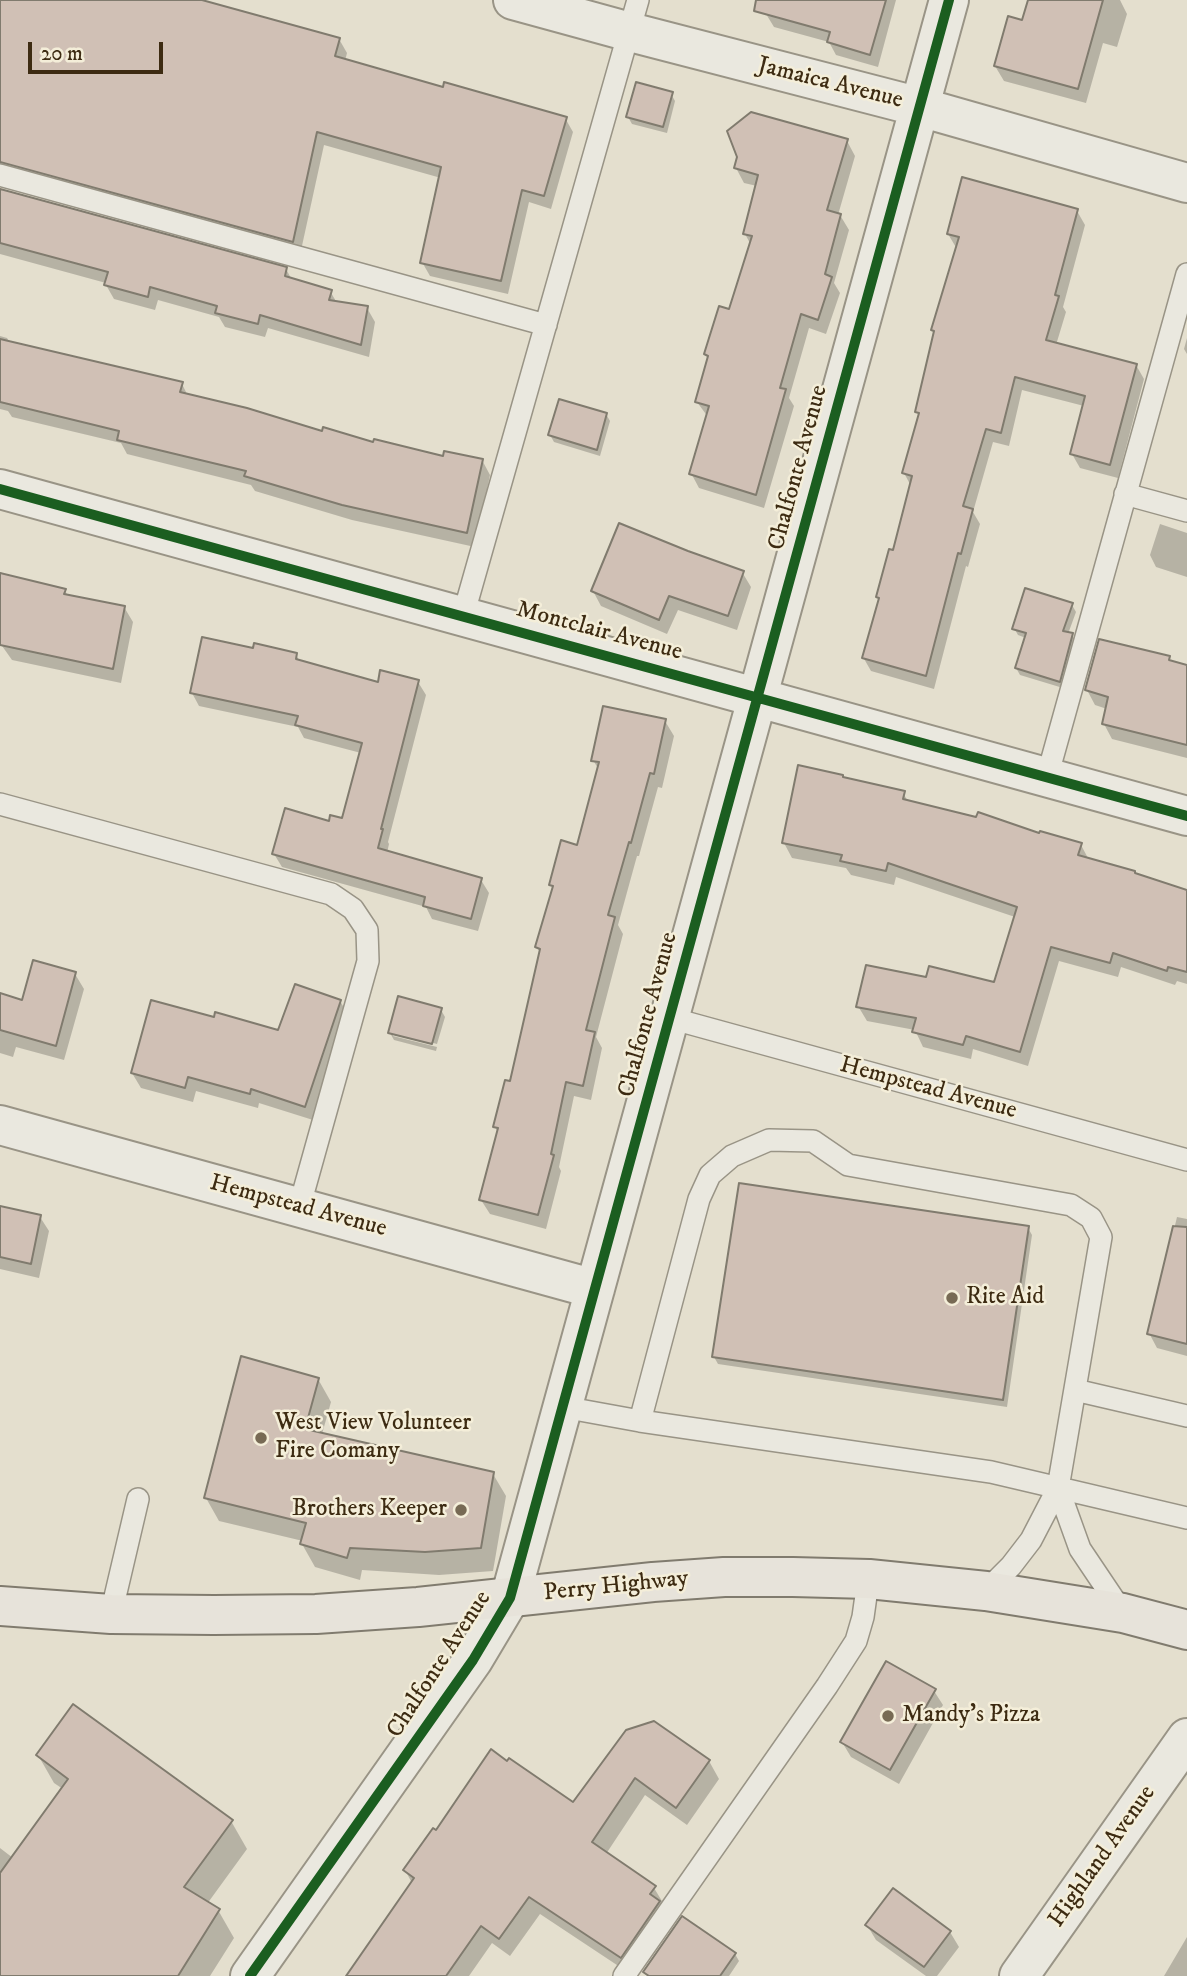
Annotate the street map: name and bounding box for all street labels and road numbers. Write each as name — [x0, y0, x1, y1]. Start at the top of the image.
street label: Jamaica Avenue — [754, 52, 906, 116]
street label: Chalfonte Avenue — [763, 382, 835, 554]
street label: Montclair Avenue — [513, 596, 685, 668]
street label: Chalfonte Avenue — [613, 929, 685, 1101]
street label: Hempstead Avenue — [836, 1052, 1020, 1126]
street label: Hempstead Avenue — [206, 1170, 390, 1244]
street label: Perry Highway — [542, 1565, 690, 1609]
street label: Chalfonte Avenue — [382, 1586, 498, 1744]
street label: Highland Avenue — [1043, 1780, 1163, 1934]

